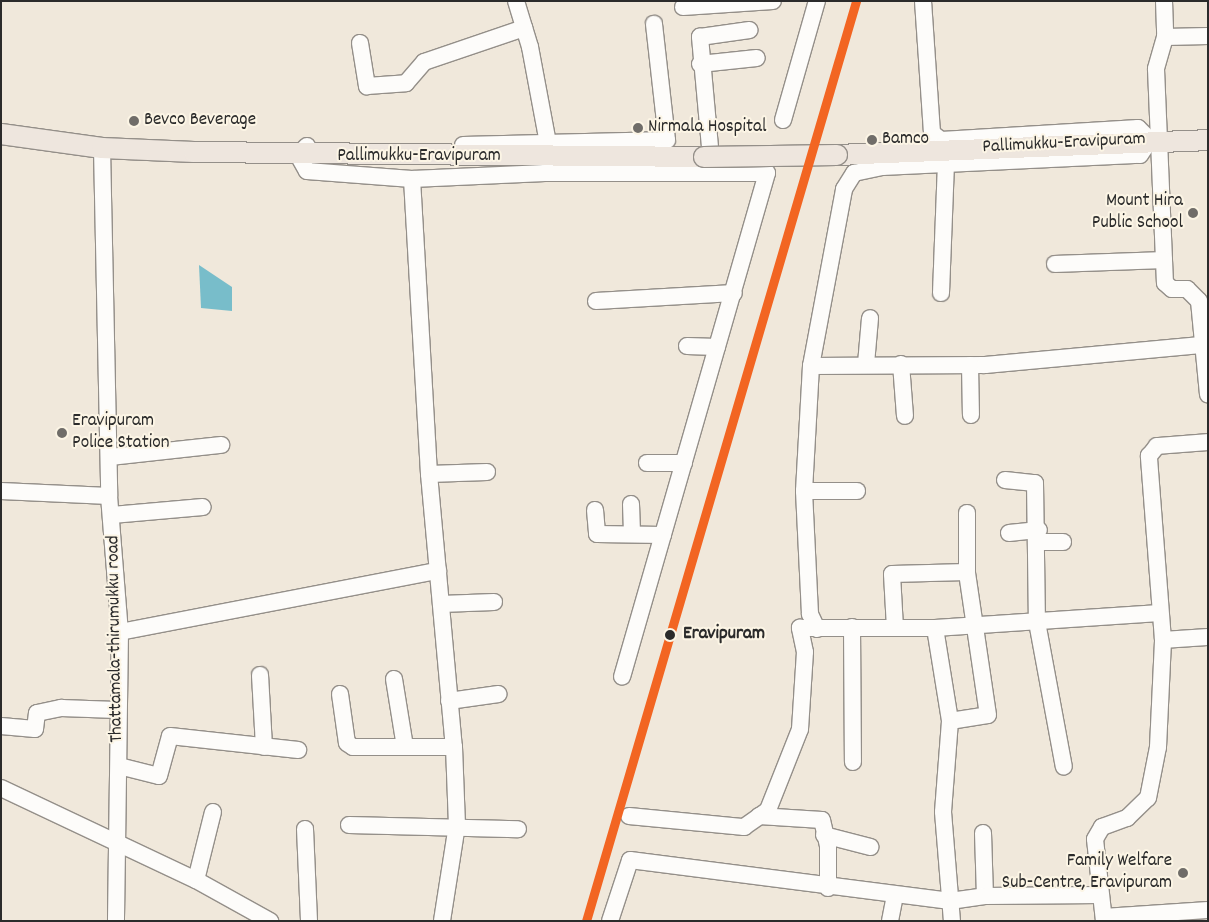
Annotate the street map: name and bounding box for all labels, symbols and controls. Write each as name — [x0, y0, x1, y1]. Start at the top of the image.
place label: Bevco Beverage — [144, 110, 256, 132]
marker: Bevco Beverage — [128, 115, 140, 127]
place label: Nirmala Hospital — [648, 117, 767, 139]
marker: Nirmala Hospital — [632, 122, 644, 134]
street label: Pallimukku-Eravipuram — [982, 128, 1146, 160]
place label: Bamco — [882, 129, 929, 151]
marker: Bamco — [866, 134, 878, 146]
street label: Pallimukku-Eravipuram — [337, 146, 501, 168]
place label: Mount Hira Public School — [1092, 191, 1183, 235]
marker: Mount Hira Public School — [1187, 207, 1199, 219]
place label: Eravipuram Police Station — [72, 411, 169, 455]
marker: Eravipuram Police Station — [56, 427, 68, 439]
street label: Thattamala-thirumukku road — [103, 535, 129, 743]
place label: Eravipuram — [683, 624, 765, 646]
marker: Eravipuram — [661, 626, 679, 644]
place label: Family Welfare Sub-Centre, Eravipuram — [1002, 851, 1172, 895]
marker: Family Welfare Sub-Centre, Eravipuram — [1176, 866, 1190, 880]

